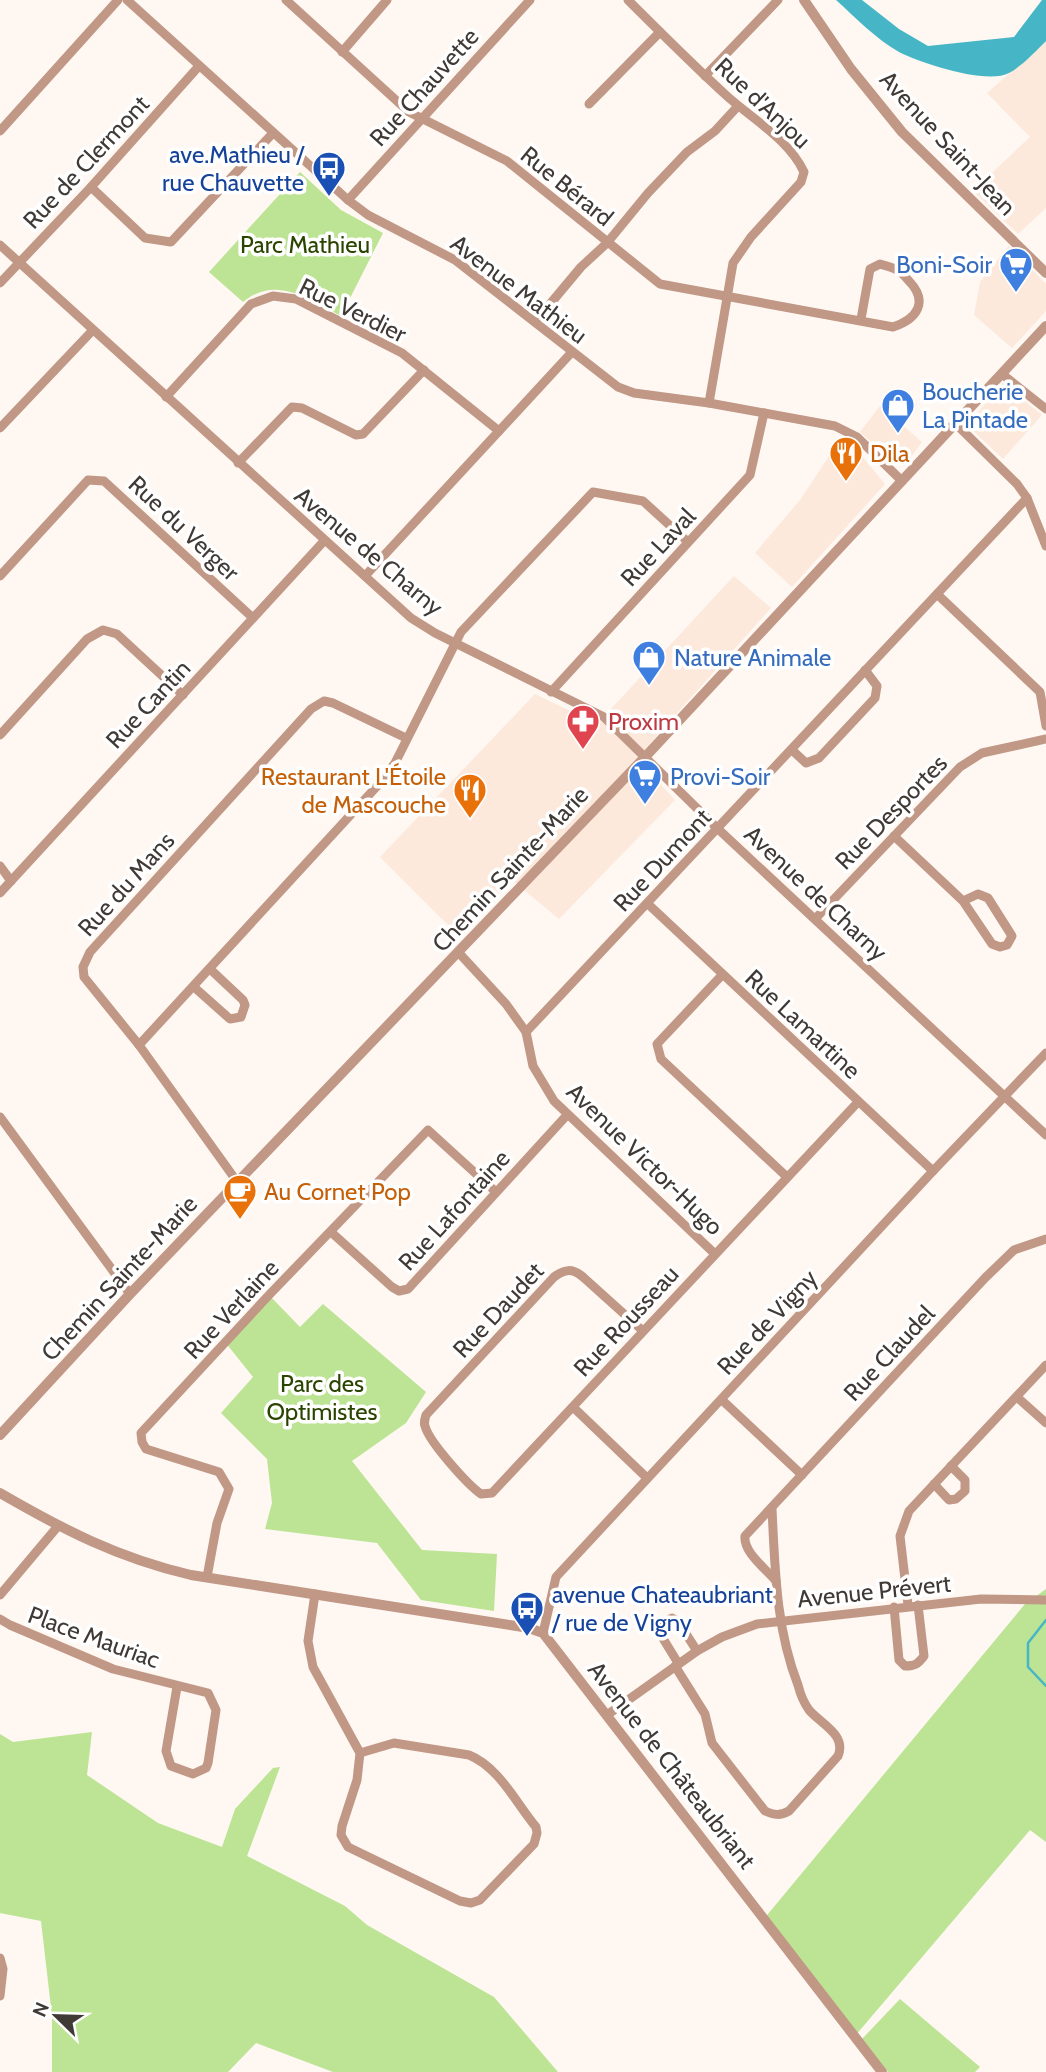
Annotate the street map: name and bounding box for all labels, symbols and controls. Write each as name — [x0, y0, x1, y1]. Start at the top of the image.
street label: Rue Chauvette — [364, 22, 484, 152]
street label: Rue d'Anjou — [709, 51, 817, 155]
street label: Avenue Saint-Jean — [874, 65, 1022, 221]
street label: Rue de Clermont — [17, 90, 155, 234]
place label: ave.Mathieu / rue Chauvette — [162, 140, 305, 197]
street label: Rue Bérard — [515, 140, 619, 232]
bus stop icon: ave.Mathieu / rue Chauvette — [310, 149, 348, 198]
street label: Avenue Mathieu — [445, 228, 593, 350]
park label: Parc Mathieu — [240, 230, 370, 259]
supermarket icon: Boni-Soir — [997, 245, 1035, 294]
place label: Boni-Soir — [896, 250, 992, 279]
street label: Rue Verdier — [295, 272, 412, 349]
place label: Boucherie La Pintade — [922, 377, 1028, 434]
shop icon: Boucherie La Pintade — [879, 386, 917, 435]
restaurant icon: Dila — [827, 434, 865, 483]
place label: Dila — [870, 439, 910, 468]
street label: Rue du Verger — [123, 469, 246, 587]
street label: Avenue de Charny — [289, 481, 449, 621]
street label: Rue Laval — [615, 502, 702, 592]
shop icon: Nature Animale — [630, 638, 668, 687]
place label: Nature Animale — [674, 643, 831, 672]
street label: Rue Cantin — [100, 654, 196, 754]
pharmacy icon: Proxim — [564, 702, 602, 751]
place label: Proxim — [608, 707, 679, 736]
street label: Rue Desportes — [829, 749, 953, 875]
supermarket icon: Provi-Soir — [626, 757, 664, 806]
place label: Restaurant L'Étoile de Mascouche — [261, 762, 446, 819]
place label: Provi-Soir — [670, 762, 771, 791]
restaurant icon: Restaurant L'Étoile de Mascouche — [451, 771, 489, 820]
street label: Chemin Sainte-Marie — [426, 780, 594, 958]
street label: Rue Dumont — [607, 803, 717, 917]
street label: Avenue de Charny — [739, 819, 893, 967]
street label: Rue du Mans — [72, 826, 180, 942]
street label: Rue Lamartine — [739, 963, 867, 1085]
street label: Avenue Victor-Hugo — [561, 1077, 729, 1241]
street label: Rue Lafontaine — [392, 1144, 516, 1276]
cafe icon: Au Cornet Pop — [221, 1172, 259, 1221]
place label: Au Cornet Pop — [264, 1177, 411, 1206]
street label: Chemin Sainte-Marie — [35, 1189, 203, 1367]
street label: Rue Verlaine — [178, 1253, 284, 1365]
street label: Rue Daudet — [447, 1256, 549, 1364]
street label: Rue Rousseau — [567, 1260, 685, 1382]
street label: Rue de Vigny — [711, 1263, 823, 1381]
street label: Rue Claudel — [837, 1299, 941, 1407]
park label: Parc des Optimistes — [267, 1369, 378, 1426]
street label: Avenue Prévert — [796, 1569, 952, 1613]
place label: avenue Chateaubriant / rue de Vigny — [551, 1580, 773, 1637]
bus stop icon: avenue Chateaubriant / rue de Vigny — [508, 1589, 546, 1638]
street label: Place Mauriac — [24, 1600, 164, 1674]
street label: Avenue de Châteaubriant — [582, 1656, 762, 1874]
north arrow — [21, 1981, 91, 2051]
text: N — [28, 1999, 54, 2020]

